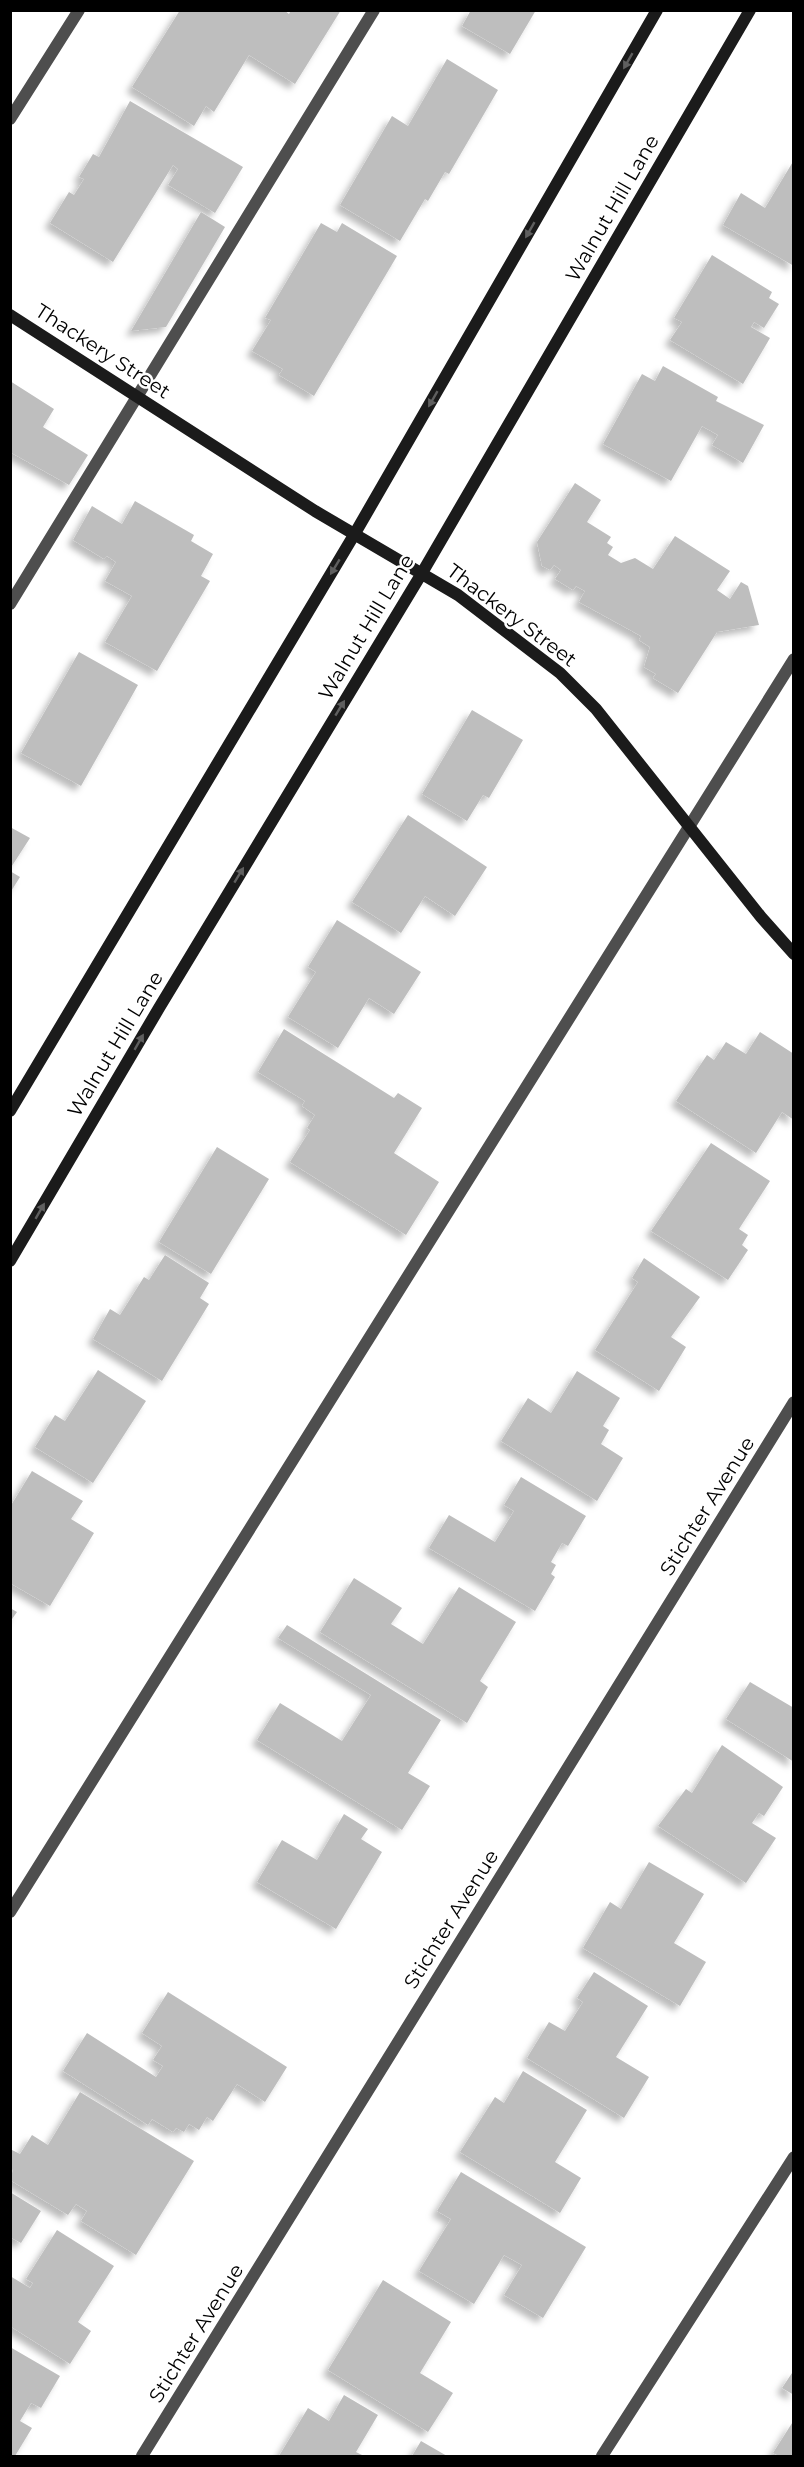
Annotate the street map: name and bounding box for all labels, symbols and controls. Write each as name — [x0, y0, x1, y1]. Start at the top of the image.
one-way arrow — [623, 53, 633, 70]
street label: Walnut Hill Lane — [560, 130, 664, 286]
one-way arrow — [525, 222, 536, 238]
street label: Thackery Street — [31, 298, 175, 404]
one-way arrow — [427, 391, 438, 407]
street label: Walnut Hill Lane — [313, 550, 419, 704]
street label: Thackery Street — [442, 558, 582, 672]
one-way arrow — [329, 559, 340, 575]
one-way arrow — [335, 699, 345, 716]
one-way arrow — [234, 866, 244, 883]
street label: Walnut Hill Lane — [62, 967, 168, 1121]
one-way arrow — [133, 1034, 144, 1050]
one-way arrow — [35, 1202, 45, 1219]
street label: Stichter Avenue — [655, 1432, 759, 1580]
street label: Stichter Avenue — [399, 1845, 503, 1993]
street label: Stichter Avenue — [144, 2259, 248, 2407]

